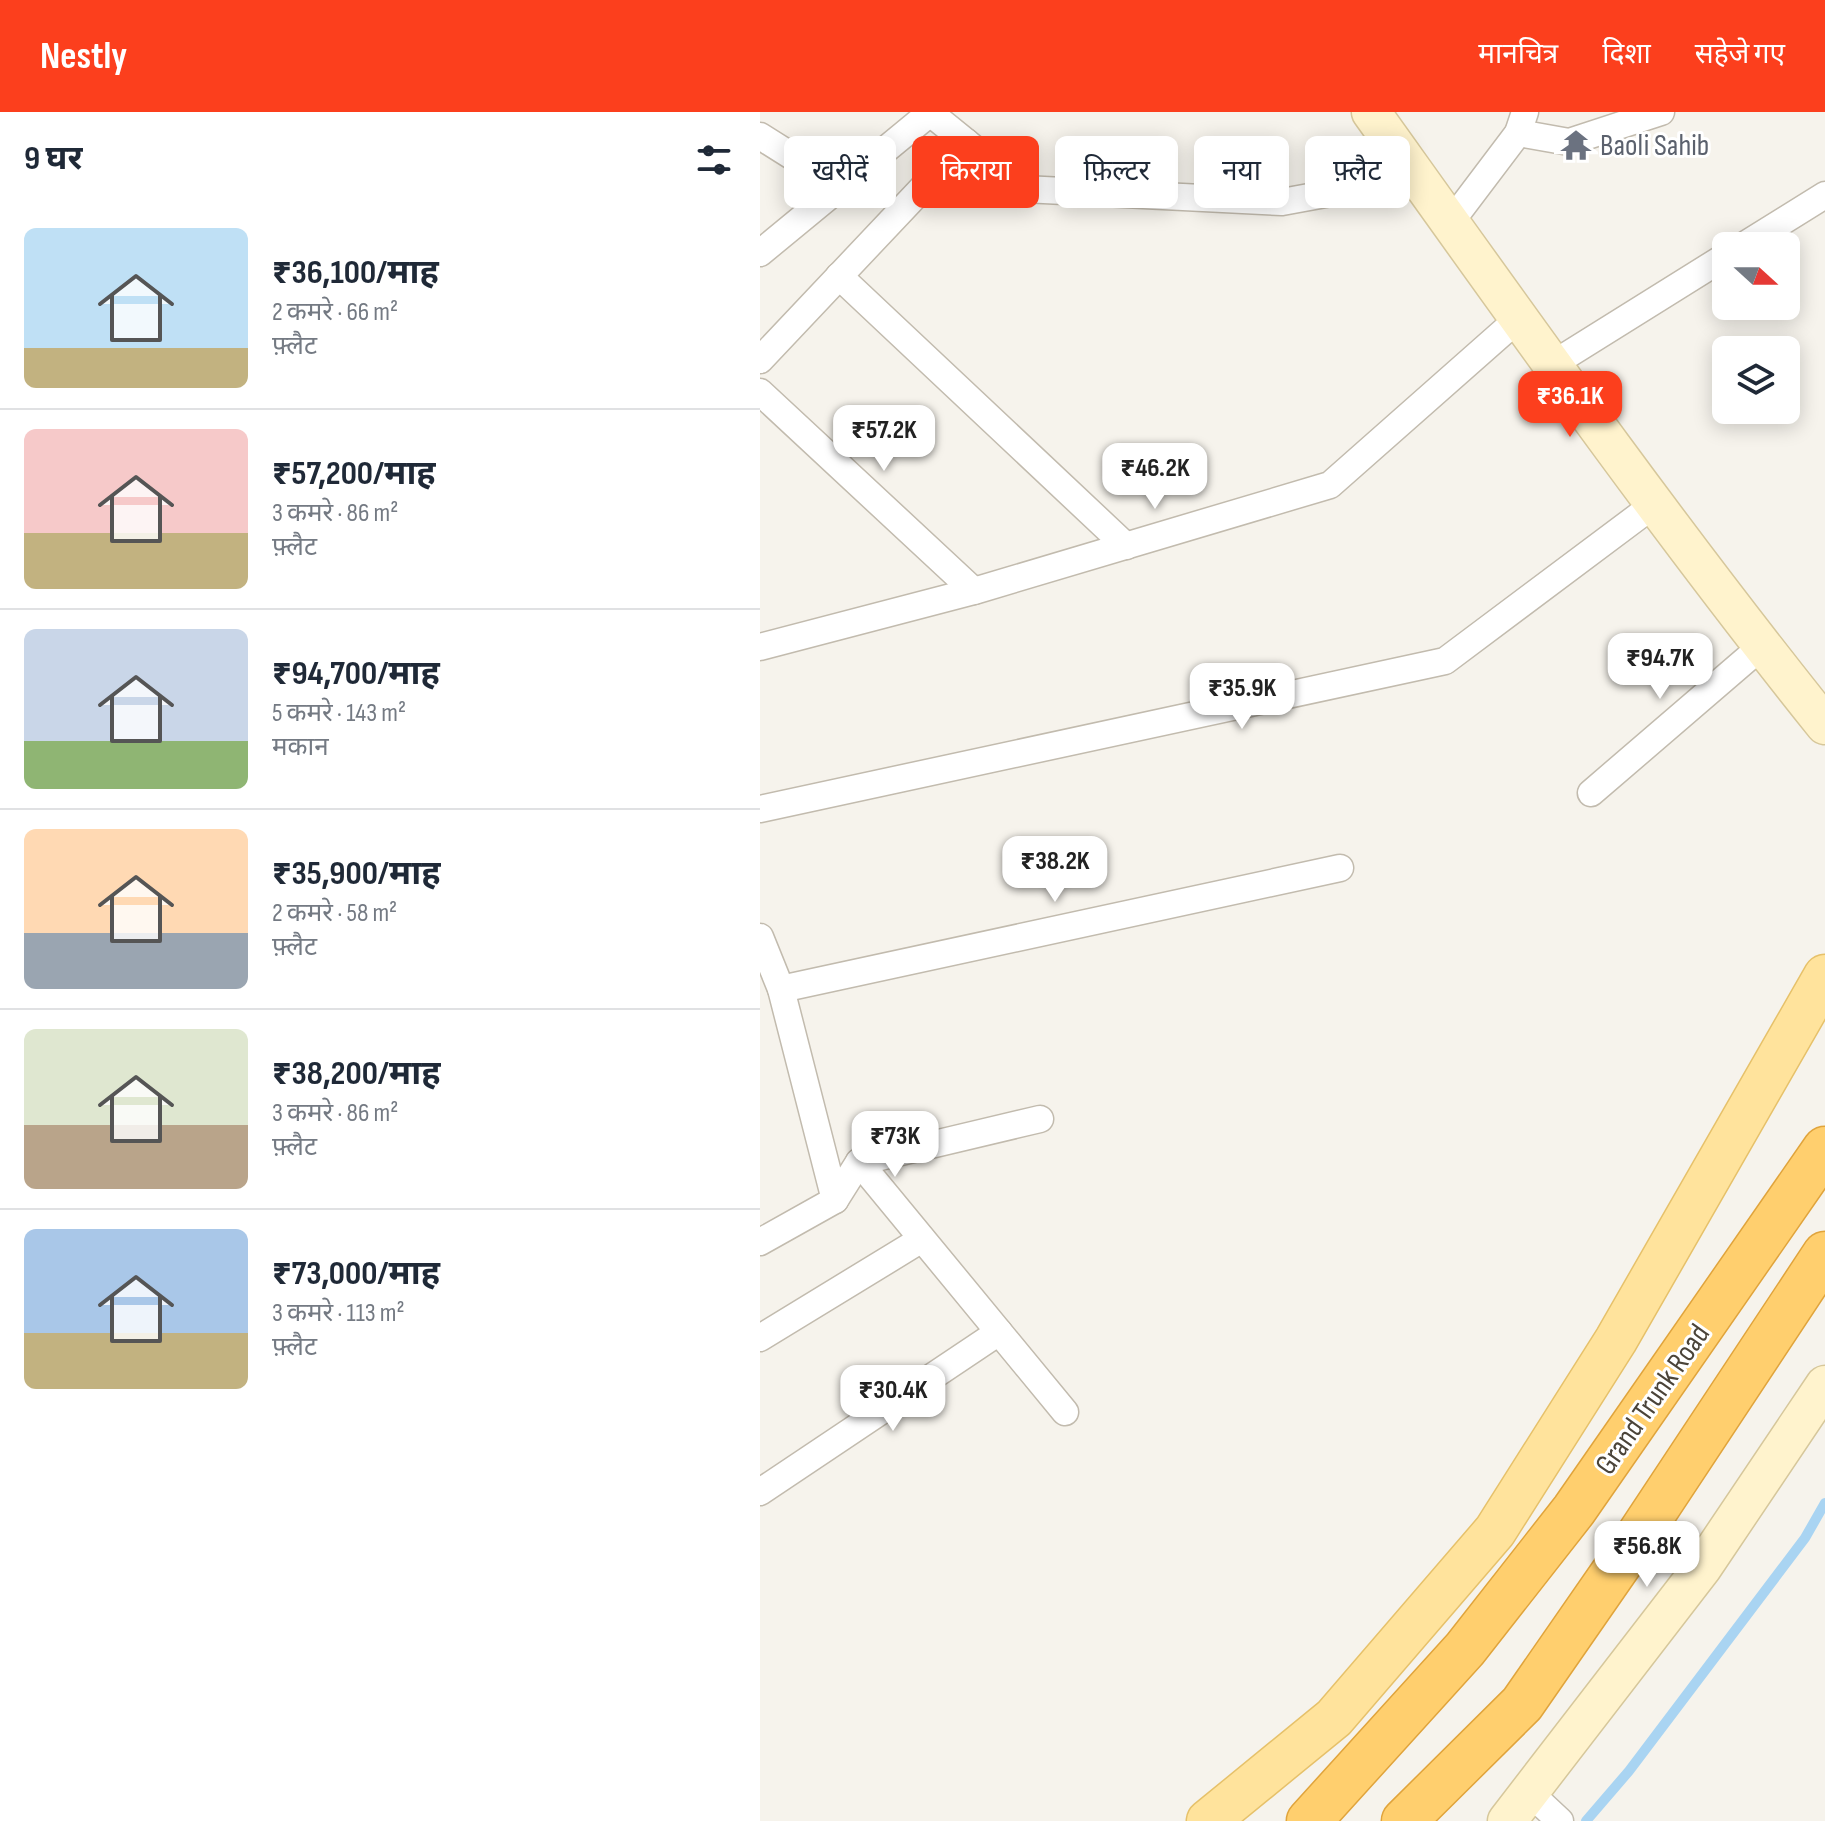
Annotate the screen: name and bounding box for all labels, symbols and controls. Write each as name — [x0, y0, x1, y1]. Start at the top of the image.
text: Nestly — [40, 34, 127, 79]
text: मानचित्र — [1478, 38, 1558, 71]
text: दिशा — [1602, 38, 1651, 71]
text: सहेजे गए — [1695, 38, 1785, 71]
temple icon: Baoli Sahib — [1559, 128, 1593, 162]
place label: Baoli Sahib — [1600, 128, 1709, 164]
chip: खरीदें — [784, 136, 896, 208]
chip: किराया — [912, 136, 1039, 208]
chip: फ़िल्टर — [1055, 136, 1178, 208]
chip: नया — [1194, 136, 1289, 208]
chip: फ़्लैट — [1305, 136, 1410, 208]
text: 9 घर — [24, 138, 82, 179]
icon: filters — [692, 138, 736, 182]
north arrow — [1712, 232, 1800, 320]
map controls — [1712, 232, 1800, 424]
text: ₹36,100/माह — [272, 252, 439, 293]
icon: home — [88, 260, 184, 356]
text: 2 कमरे · 66 m² — [272, 297, 398, 328]
text: फ़्लैट — [272, 331, 317, 362]
button: layers — [1712, 336, 1800, 424]
pin: ₹36.1K — [1505, 371, 1635, 439]
text: ₹36.1K — [1536, 381, 1604, 412]
pin: ₹57.2K — [819, 405, 949, 473]
text: ₹57.2K — [851, 415, 917, 446]
pin: ₹46.2K — [1090, 443, 1220, 511]
text: ₹57,200/माह — [272, 453, 436, 494]
text: ₹46.2K — [1120, 453, 1190, 484]
icon: home — [88, 461, 184, 557]
text: 3 कमरे · 86 m² — [272, 498, 398, 529]
text: फ़्लैट — [272, 532, 317, 563]
pin: ₹94.7K — [1595, 633, 1725, 701]
text: ₹94.7K — [1626, 643, 1694, 674]
text: ₹94,700/माह — [272, 653, 440, 694]
icon: home — [88, 661, 184, 757]
pin: ₹35.9K — [1177, 663, 1307, 731]
text: ₹35.9K — [1208, 673, 1276, 704]
text: 5 कमरे · 143 m² — [272, 698, 406, 729]
text: मकान — [272, 732, 329, 763]
pin: ₹38.2K — [990, 836, 1120, 904]
text: ₹38.2K — [1020, 846, 1090, 877]
text: ₹35,900/माह — [272, 853, 440, 894]
icon: home — [88, 861, 184, 957]
text: 2 कमरे · 58 m² — [272, 898, 397, 929]
text: फ़्लैट — [272, 932, 317, 963]
text: ₹38,200/माह — [272, 1053, 440, 1094]
icon: home — [88, 1061, 184, 1157]
text: 3 कमरे · 86 m² — [272, 1098, 398, 1129]
pin: ₹73K — [848, 1111, 942, 1179]
text: ₹73K — [870, 1121, 920, 1152]
text: फ़्लैट — [272, 1132, 317, 1163]
text: ₹73,000/माह — [272, 1253, 440, 1294]
icon: home — [88, 1261, 184, 1357]
text: 3 कमरे · 113 m² — [272, 1298, 405, 1329]
street label: Grand Trunk Road — [1588, 1318, 1718, 1482]
text: फ़्लैट — [272, 1332, 317, 1363]
pin: ₹30.4K — [828, 1365, 958, 1433]
text: ₹30.4K — [858, 1375, 928, 1406]
pin: ₹56.8K — [1582, 1521, 1712, 1589]
text: ₹56.8K — [1612, 1531, 1682, 1562]

